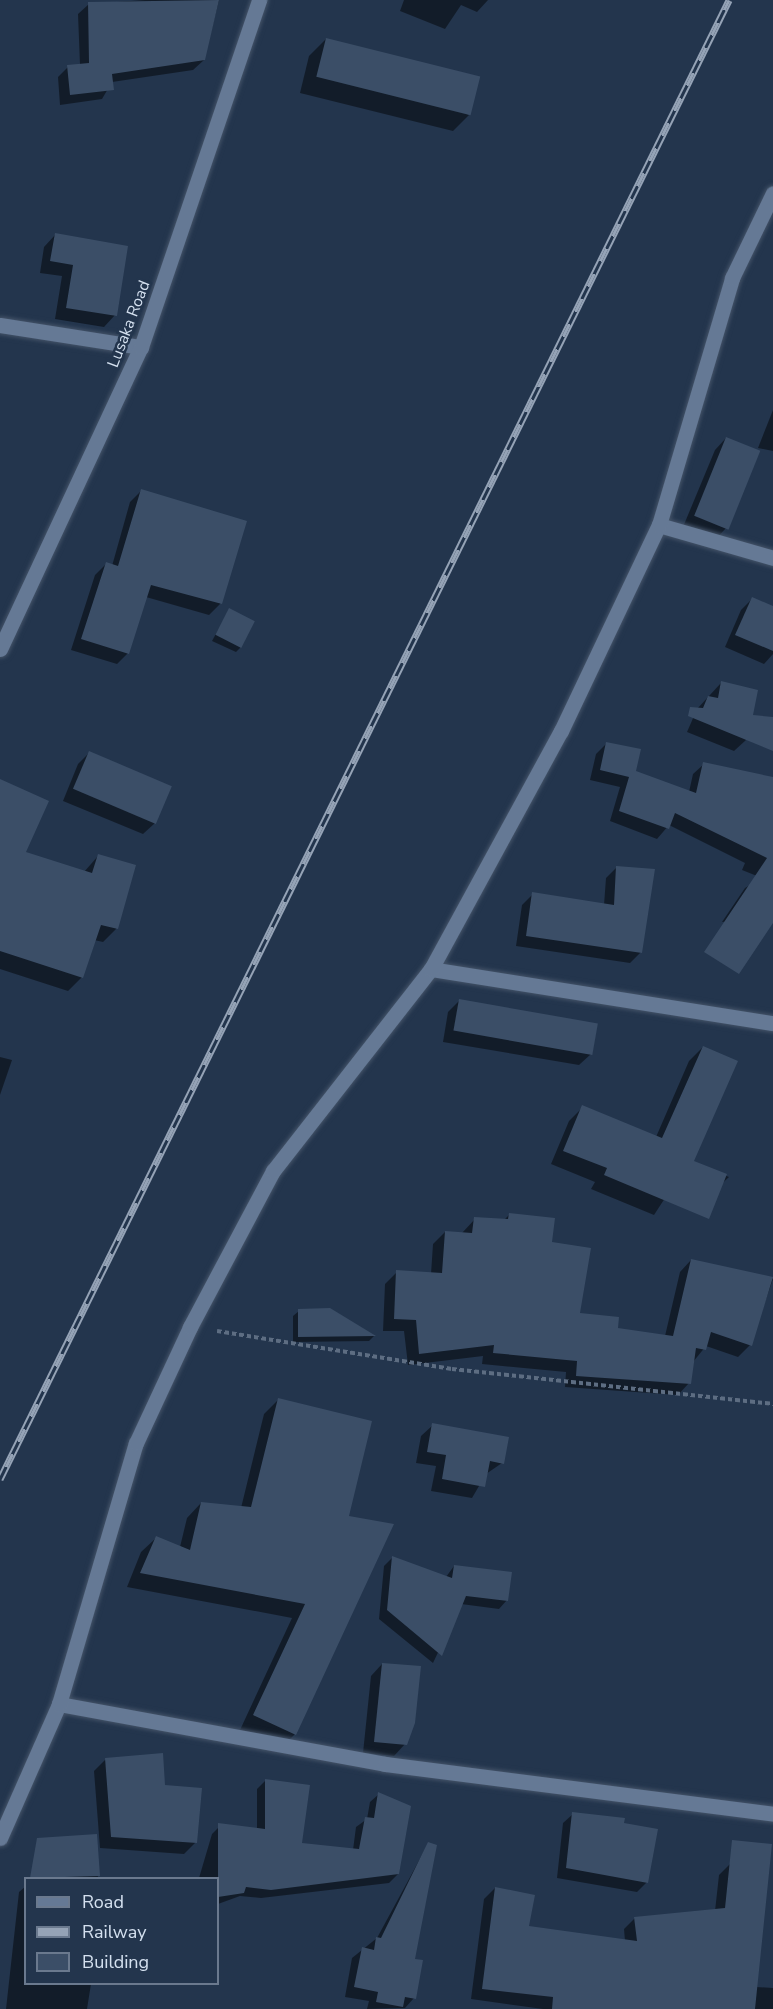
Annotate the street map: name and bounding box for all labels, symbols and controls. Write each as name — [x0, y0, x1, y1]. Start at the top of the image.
street label: Lusaka Road — [104, 278, 154, 370]
legend — [24, 1877, 219, 1985]
text: Road — [82, 1890, 124, 1914]
text: Railway — [82, 1920, 147, 1944]
text: Building — [82, 1950, 149, 1974]

